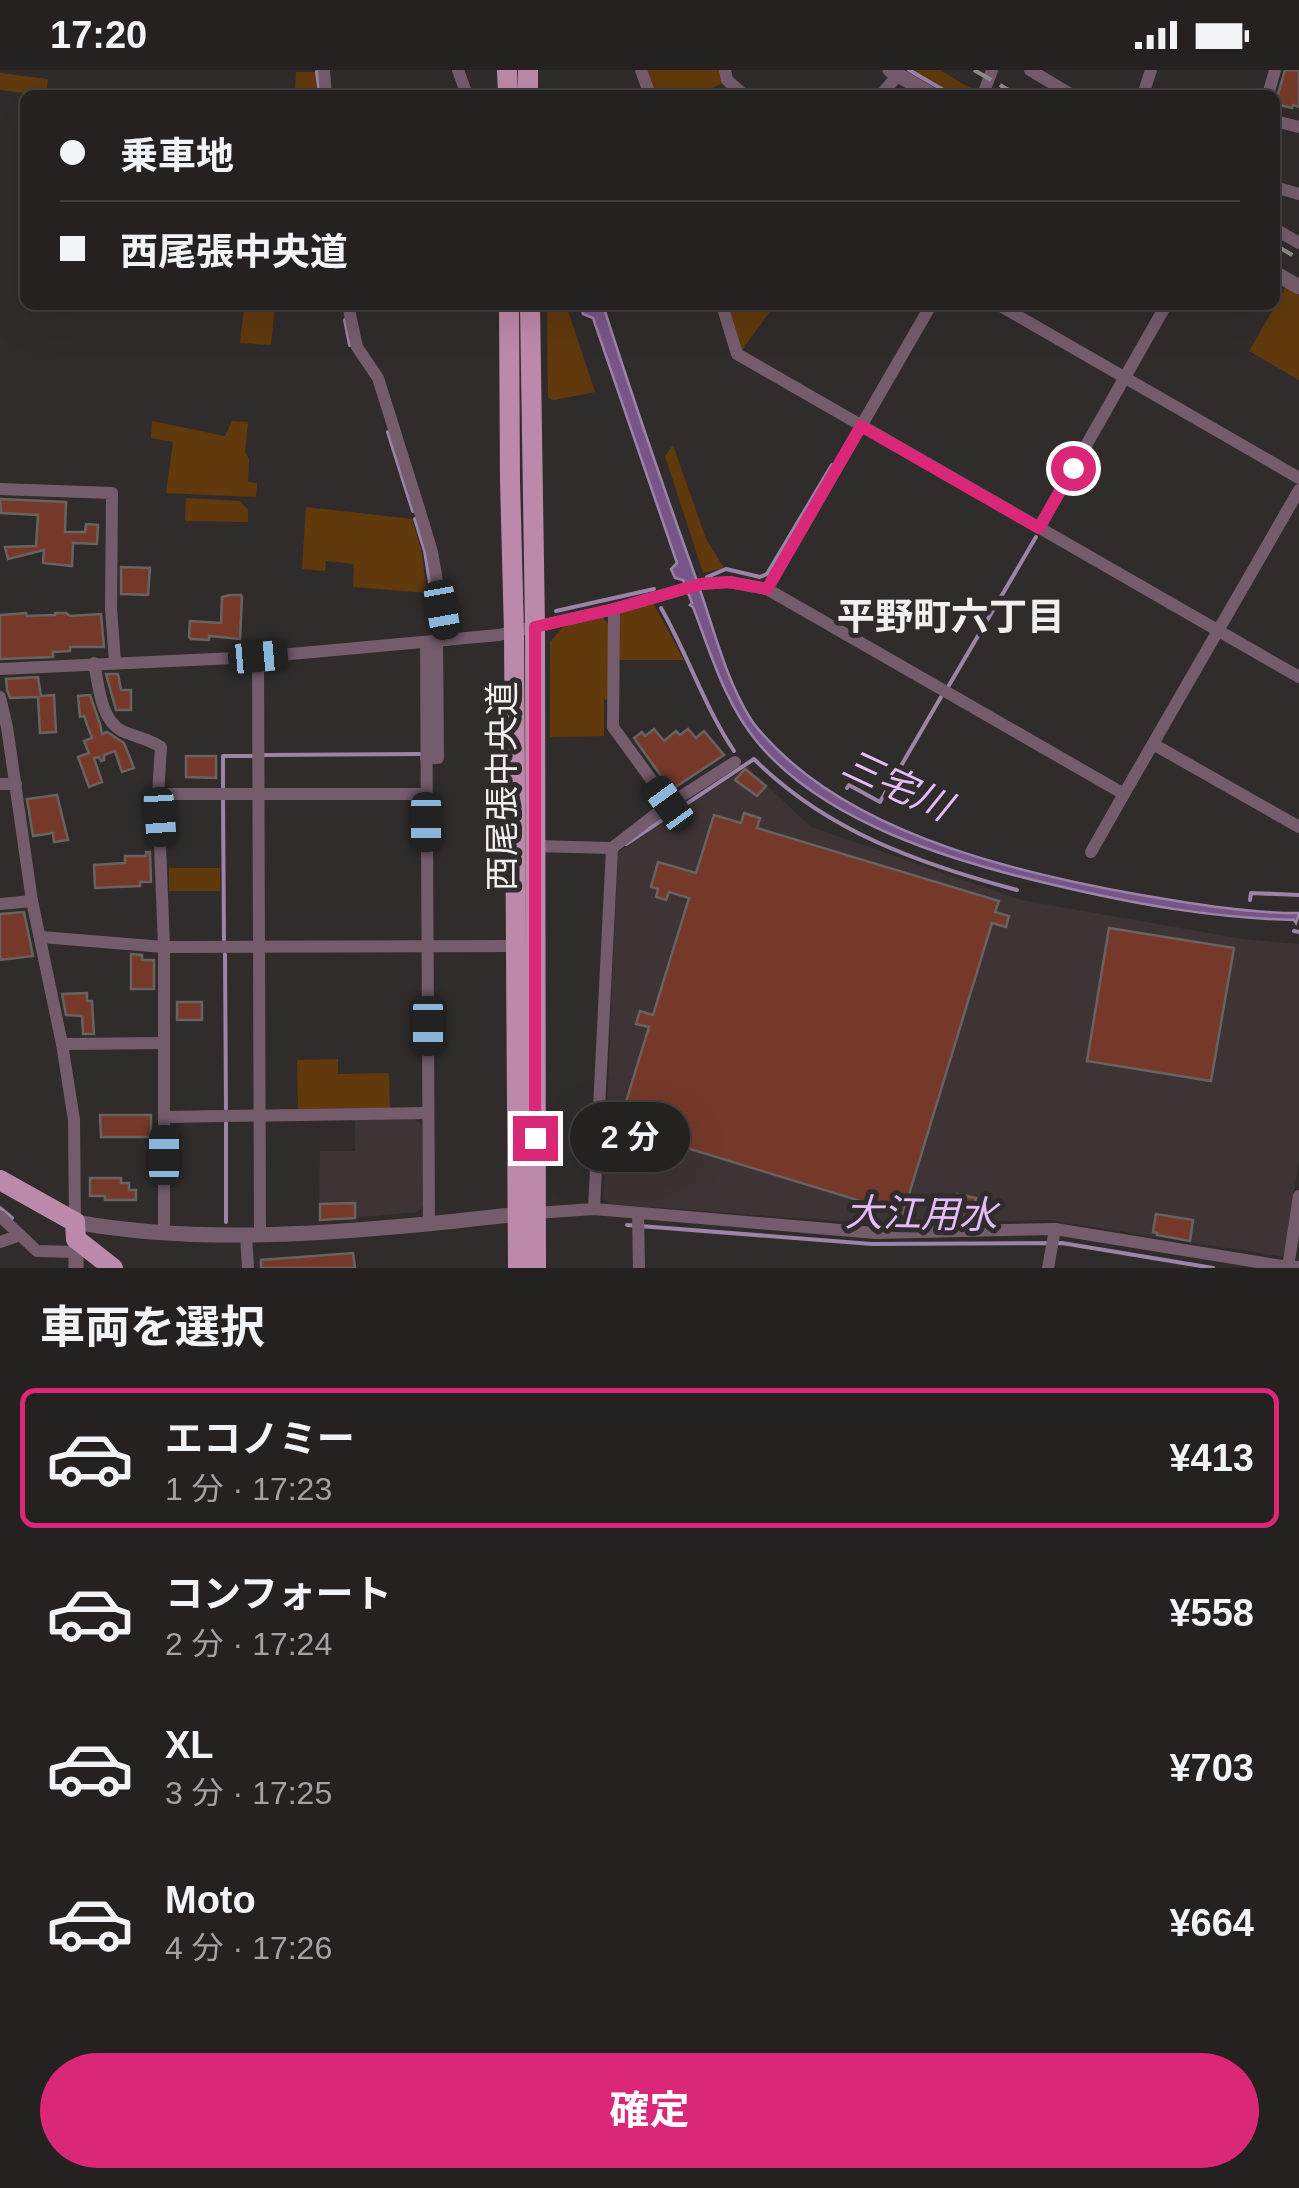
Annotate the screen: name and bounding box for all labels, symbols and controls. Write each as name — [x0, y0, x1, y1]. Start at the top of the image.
text: 17:20 — [50, 14, 147, 56]
text: 乗車地 — [120, 135, 234, 177]
text: 西尾張中央道 — [120, 231, 348, 273]
route start — [1051, 446, 1096, 491]
car — [422, 578, 462, 642]
district label: 平野町六丁目 — [837, 596, 1065, 638]
car — [227, 639, 289, 675]
street label: 西尾張中央道 — [482, 681, 521, 891]
water label: 三宅川 — [836, 742, 961, 830]
car — [639, 771, 699, 837]
car — [143, 786, 177, 848]
car — [411, 792, 441, 852]
car — [413, 996, 443, 1056]
callout: 2 分 — [570, 1103, 690, 1173]
route end — [513, 1116, 558, 1161]
text: 2 分 — [601, 1119, 659, 1155]
car — [149, 1125, 179, 1185]
water label: 大江用水 — [845, 1192, 1001, 1236]
text: 車両を選択 — [40, 1302, 265, 1353]
icon: car — [45, 1413, 135, 1503]
text: エコノミー — [165, 1418, 355, 1460]
text: ¥413 — [1169, 1437, 1254, 1479]
text: 1 分 · 17:23 — [165, 1471, 332, 1507]
icon: car — [45, 1568, 135, 1658]
text: コンフォート — [165, 1573, 392, 1615]
text: ¥558 — [1169, 1592, 1254, 1634]
text: 2 分 · 17:24 — [165, 1626, 332, 1662]
icon: car — [45, 1723, 135, 1813]
text: XL — [165, 1724, 214, 1766]
text: ¥703 — [1169, 1747, 1254, 1789]
text: 3 分 · 17:25 — [165, 1775, 332, 1811]
icon: car — [45, 1878, 135, 1968]
text: Moto — [165, 1879, 256, 1921]
text: ¥664 — [1169, 1902, 1254, 1944]
text: 4 分 · 17:26 — [165, 1930, 332, 1966]
button: 確定 — [40, 2053, 1259, 2168]

